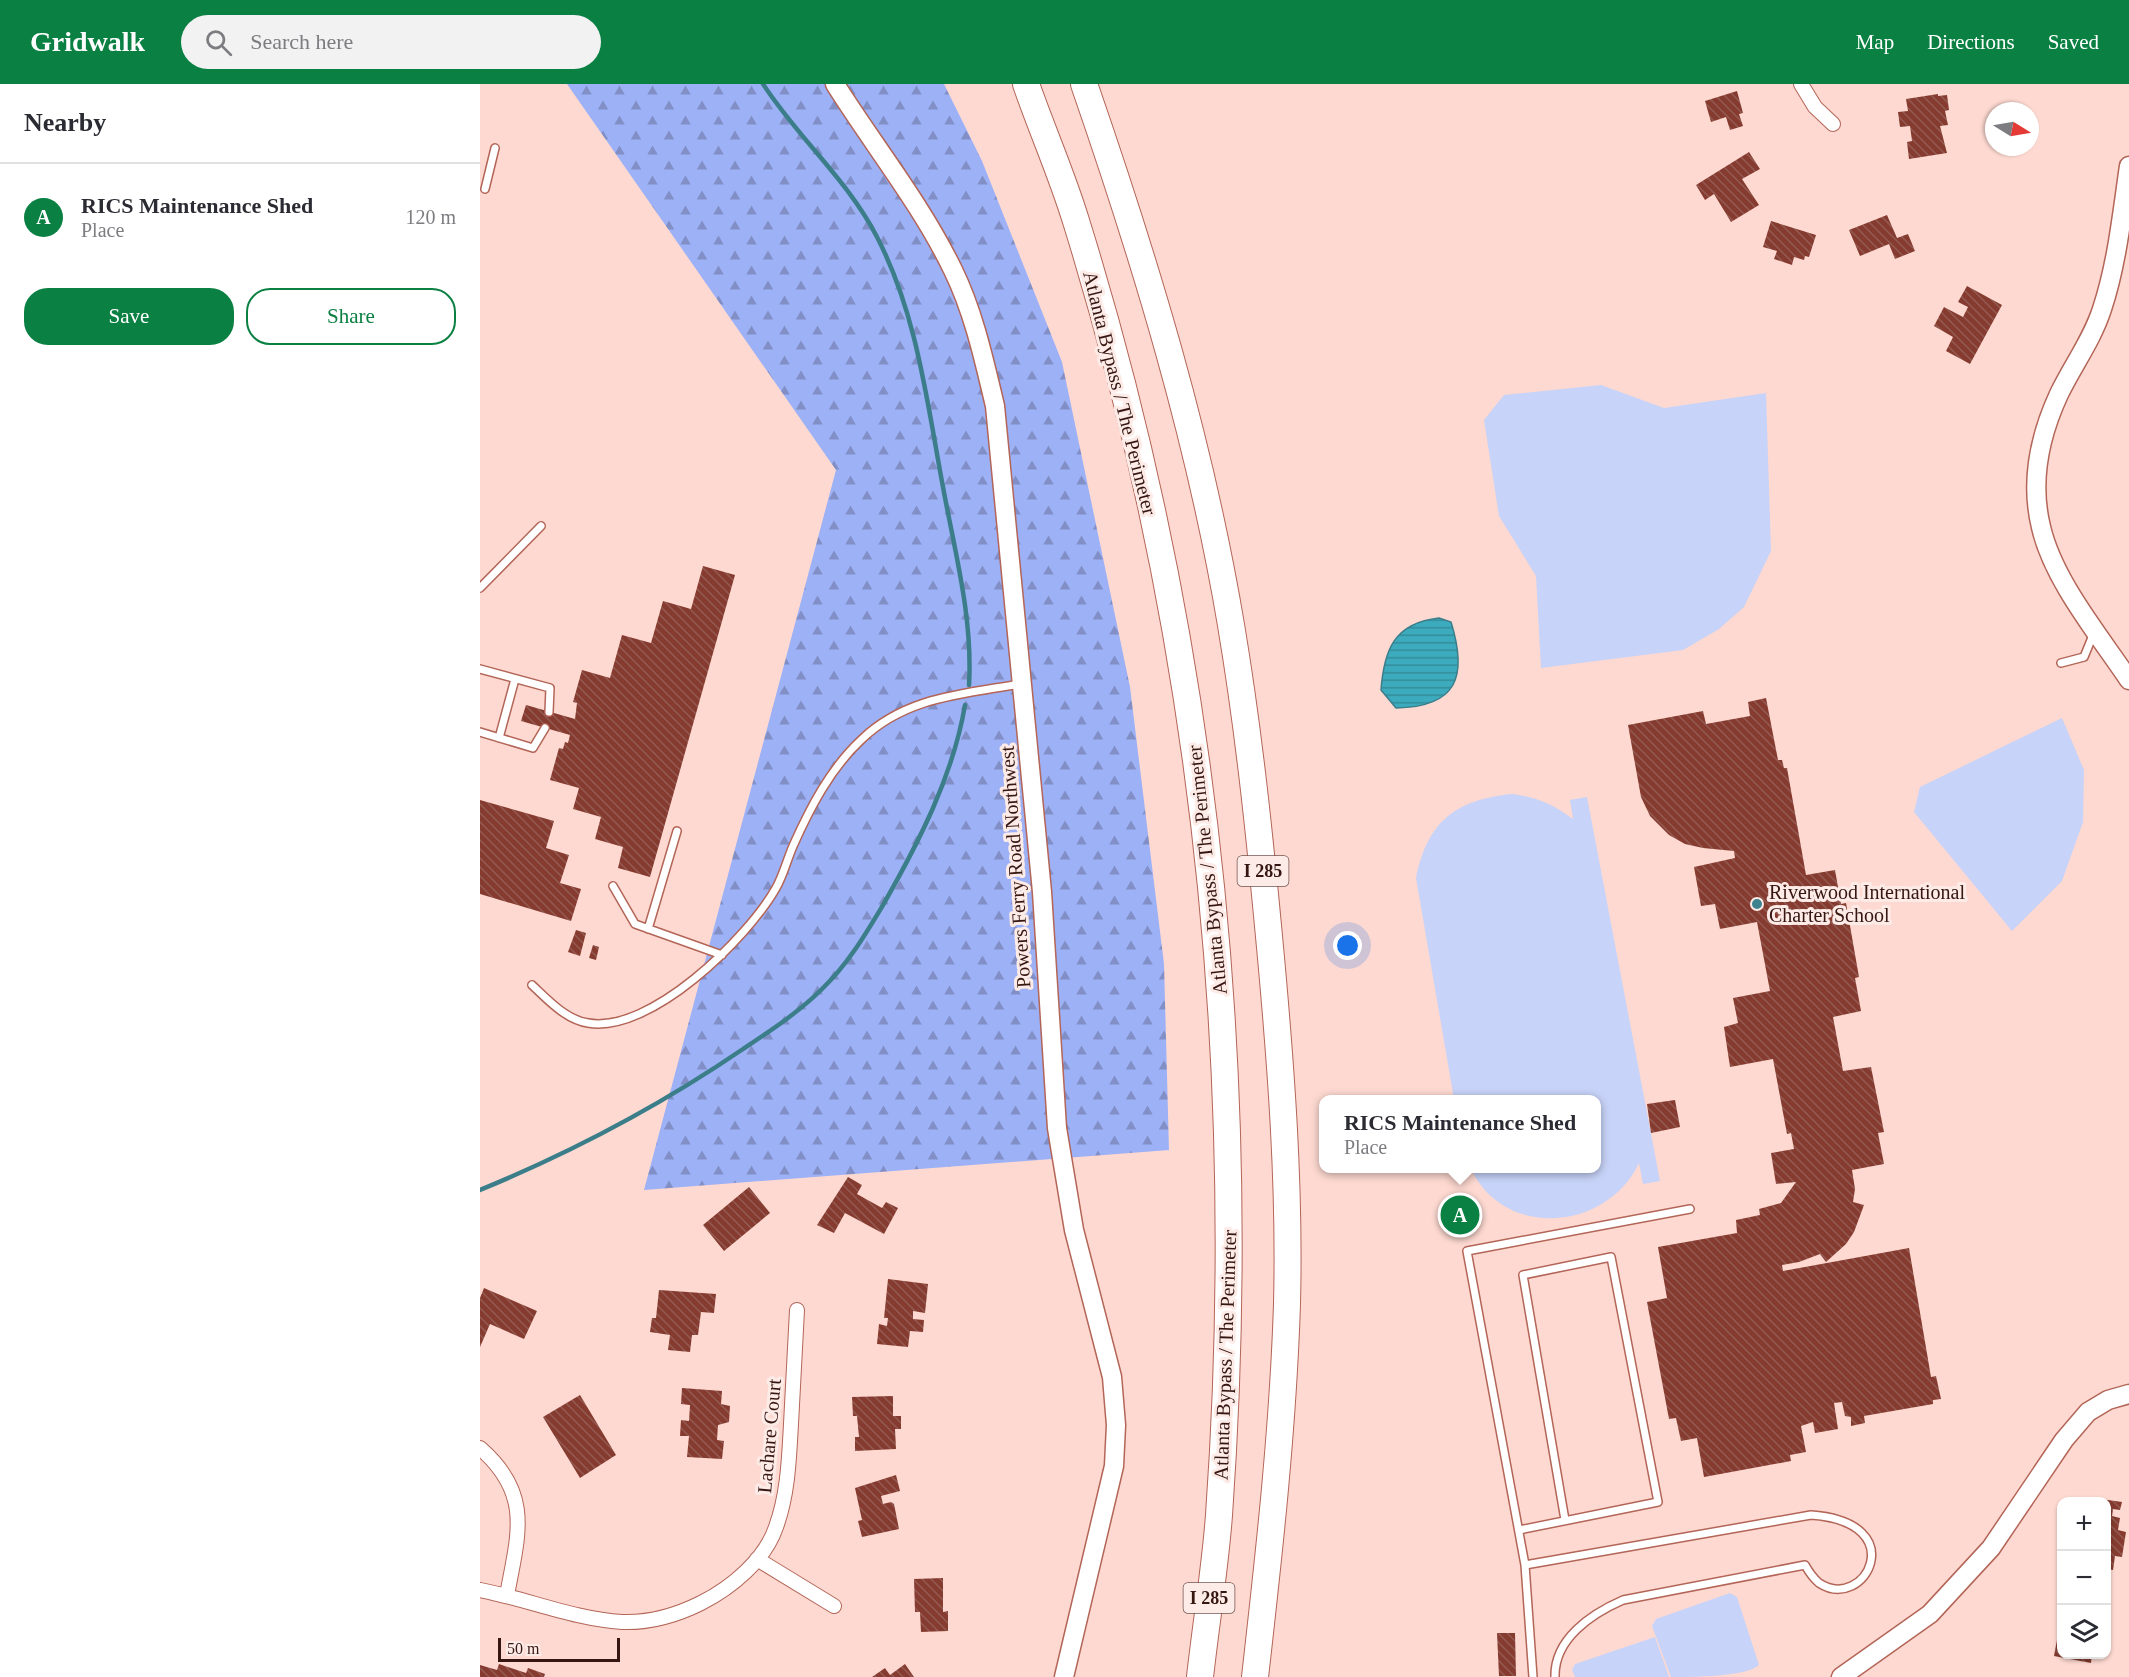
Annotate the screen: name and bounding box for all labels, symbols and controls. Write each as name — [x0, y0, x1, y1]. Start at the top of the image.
search box — [181, 15, 601, 69]
text: Gridwalk — [30, 26, 145, 57]
icon: search — [202, 26, 235, 59]
text: Search here — [250, 29, 353, 54]
text: Map — [1856, 30, 1894, 54]
text: Directions — [1927, 30, 2015, 54]
text: Saved — [2048, 30, 2099, 54]
north arrow — [1985, 102, 2039, 156]
text: Nearby — [24, 108, 106, 137]
text: RICS Maintenance Shed — [81, 193, 313, 218]
text: A — [36, 206, 51, 228]
text: 120 m — [405, 206, 456, 228]
text: Place — [81, 219, 124, 241]
street label: Atlanta Bypass / The Perimeter — [1078, 269, 1161, 518]
button: Save — [24, 288, 234, 345]
button: Share — [246, 288, 456, 345]
street label: Atlanta Bypass / The Perimeter — [1183, 744, 1232, 996]
street label: Powers Ferry Road Northwest — [996, 745, 1035, 989]
road number: I 285 — [1238, 856, 1288, 886]
place label: Riverwood International Charter School — [1769, 881, 1965, 926]
marker: Riverwood International Charter School — [1750, 897, 1764, 911]
your location — [1333, 931, 1362, 960]
popup — [1319, 1095, 1601, 1173]
text: RICS Maintenance Shed — [1344, 1110, 1576, 1135]
text: Place — [1344, 1136, 1387, 1158]
pin: A — [1440, 1192, 1480, 1238]
street label: Atlanta Bypass / The Perimeter — [1210, 1229, 1241, 1481]
street label: Lachare Court — [753, 1377, 785, 1494]
map controls — [2057, 1497, 2111, 1659]
button: + — [2057, 1497, 2111, 1551]
button: − — [2057, 1551, 2111, 1605]
road number: I 285 — [1184, 1583, 1234, 1613]
button: layers — [2057, 1605, 2111, 1659]
scale bar — [498, 1635, 620, 1662]
text: 50 m — [507, 1640, 539, 1657]

